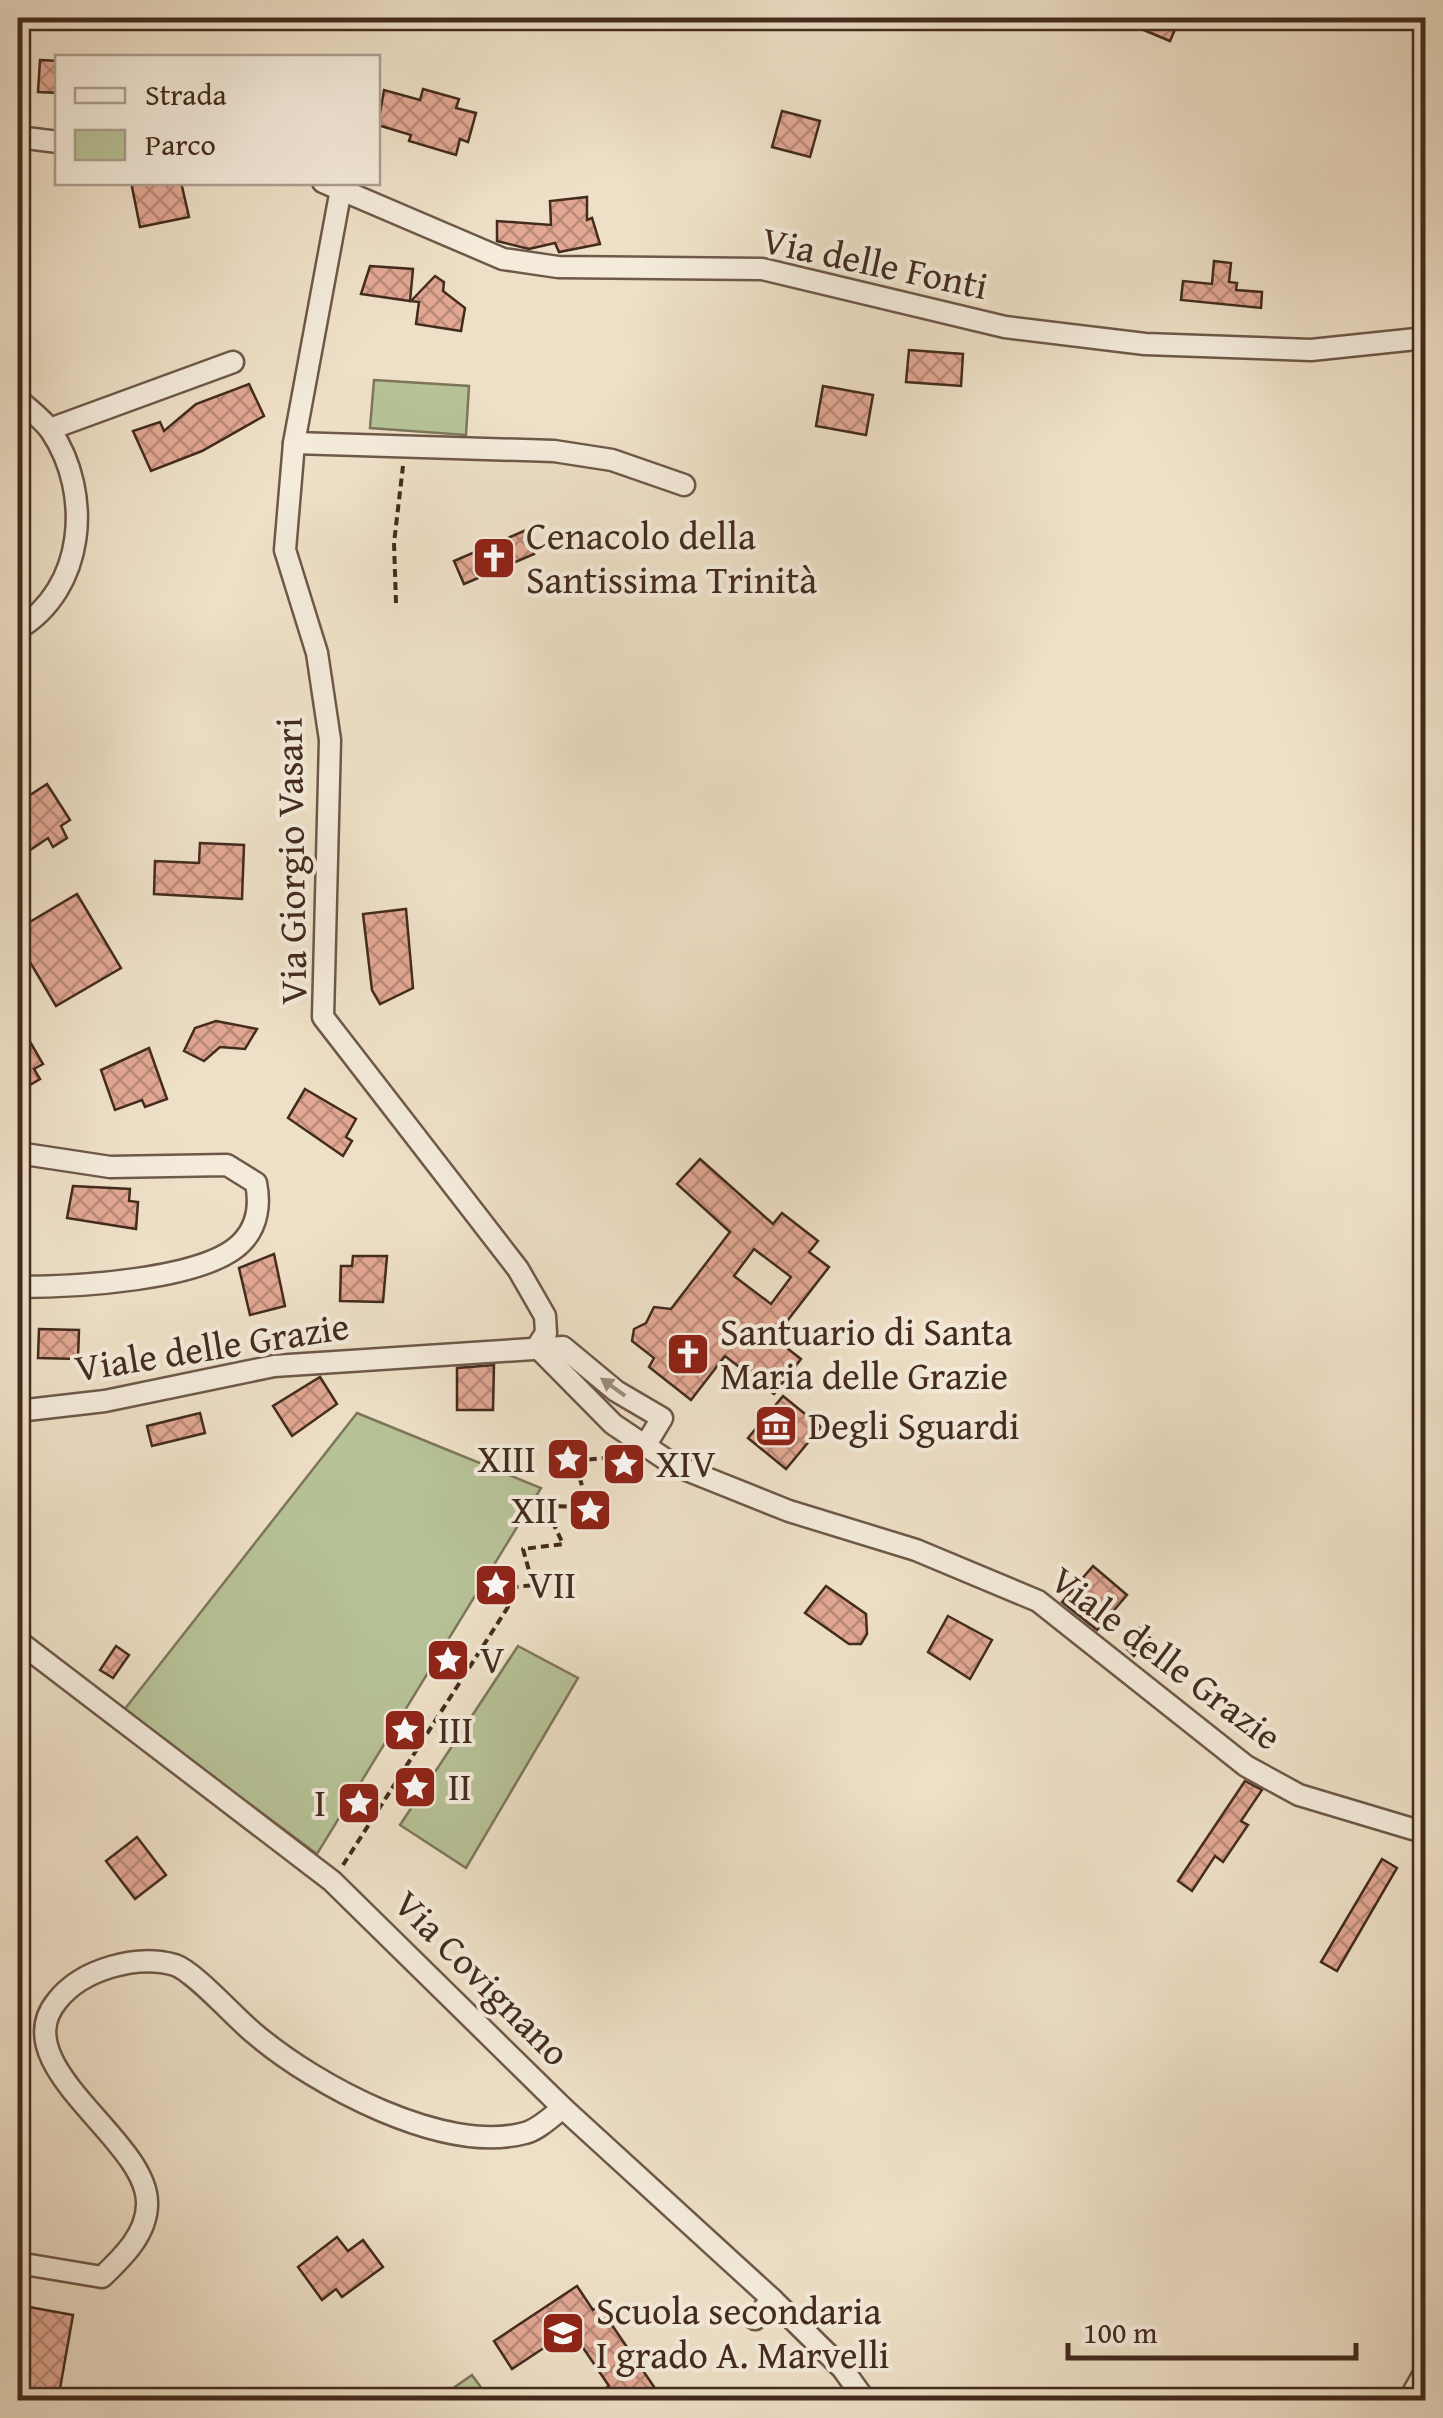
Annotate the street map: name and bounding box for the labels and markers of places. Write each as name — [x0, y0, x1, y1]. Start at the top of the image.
place label: Cenacolo della Santissima Trinità — [526, 507, 817, 607]
church icon: Cenacolo della Santissima Trinità — [471, 535, 517, 581]
place label: Santuario di Santa Maria delle Grazie — [720, 1303, 1012, 1403]
church icon: Santuario di Santa Maria delle Grazie — [665, 1331, 711, 1377]
place label: Degli Sguardi — [808, 1397, 1020, 1453]
museum icon: Degli Sguardi — [753, 1403, 799, 1449]
place label: XIII — [477, 1430, 536, 1486]
place label: XIV — [656, 1435, 716, 1491]
place icon: XIII — [545, 1436, 591, 1482]
place icon: XIV — [601, 1441, 647, 1487]
place label: XII — [511, 1481, 558, 1537]
place icon: XII — [567, 1487, 613, 1533]
place label: VII — [528, 1556, 576, 1612]
place icon: VII — [473, 1562, 519, 1608]
place label: V — [480, 1631, 505, 1687]
place icon: V — [425, 1637, 471, 1683]
place label: III — [438, 1701, 473, 1757]
place icon: III — [382, 1707, 428, 1753]
place label: II — [448, 1758, 471, 1814]
place icon: II — [392, 1764, 438, 1810]
place label: I — [314, 1774, 326, 1830]
place icon: I — [336, 1780, 382, 1826]
place label: Scuola secondaria I grado A. Marvelli — [596, 2282, 890, 2382]
school or university icon: Scuola secondaria I grado A. Marvelli — [540, 2310, 586, 2356]

